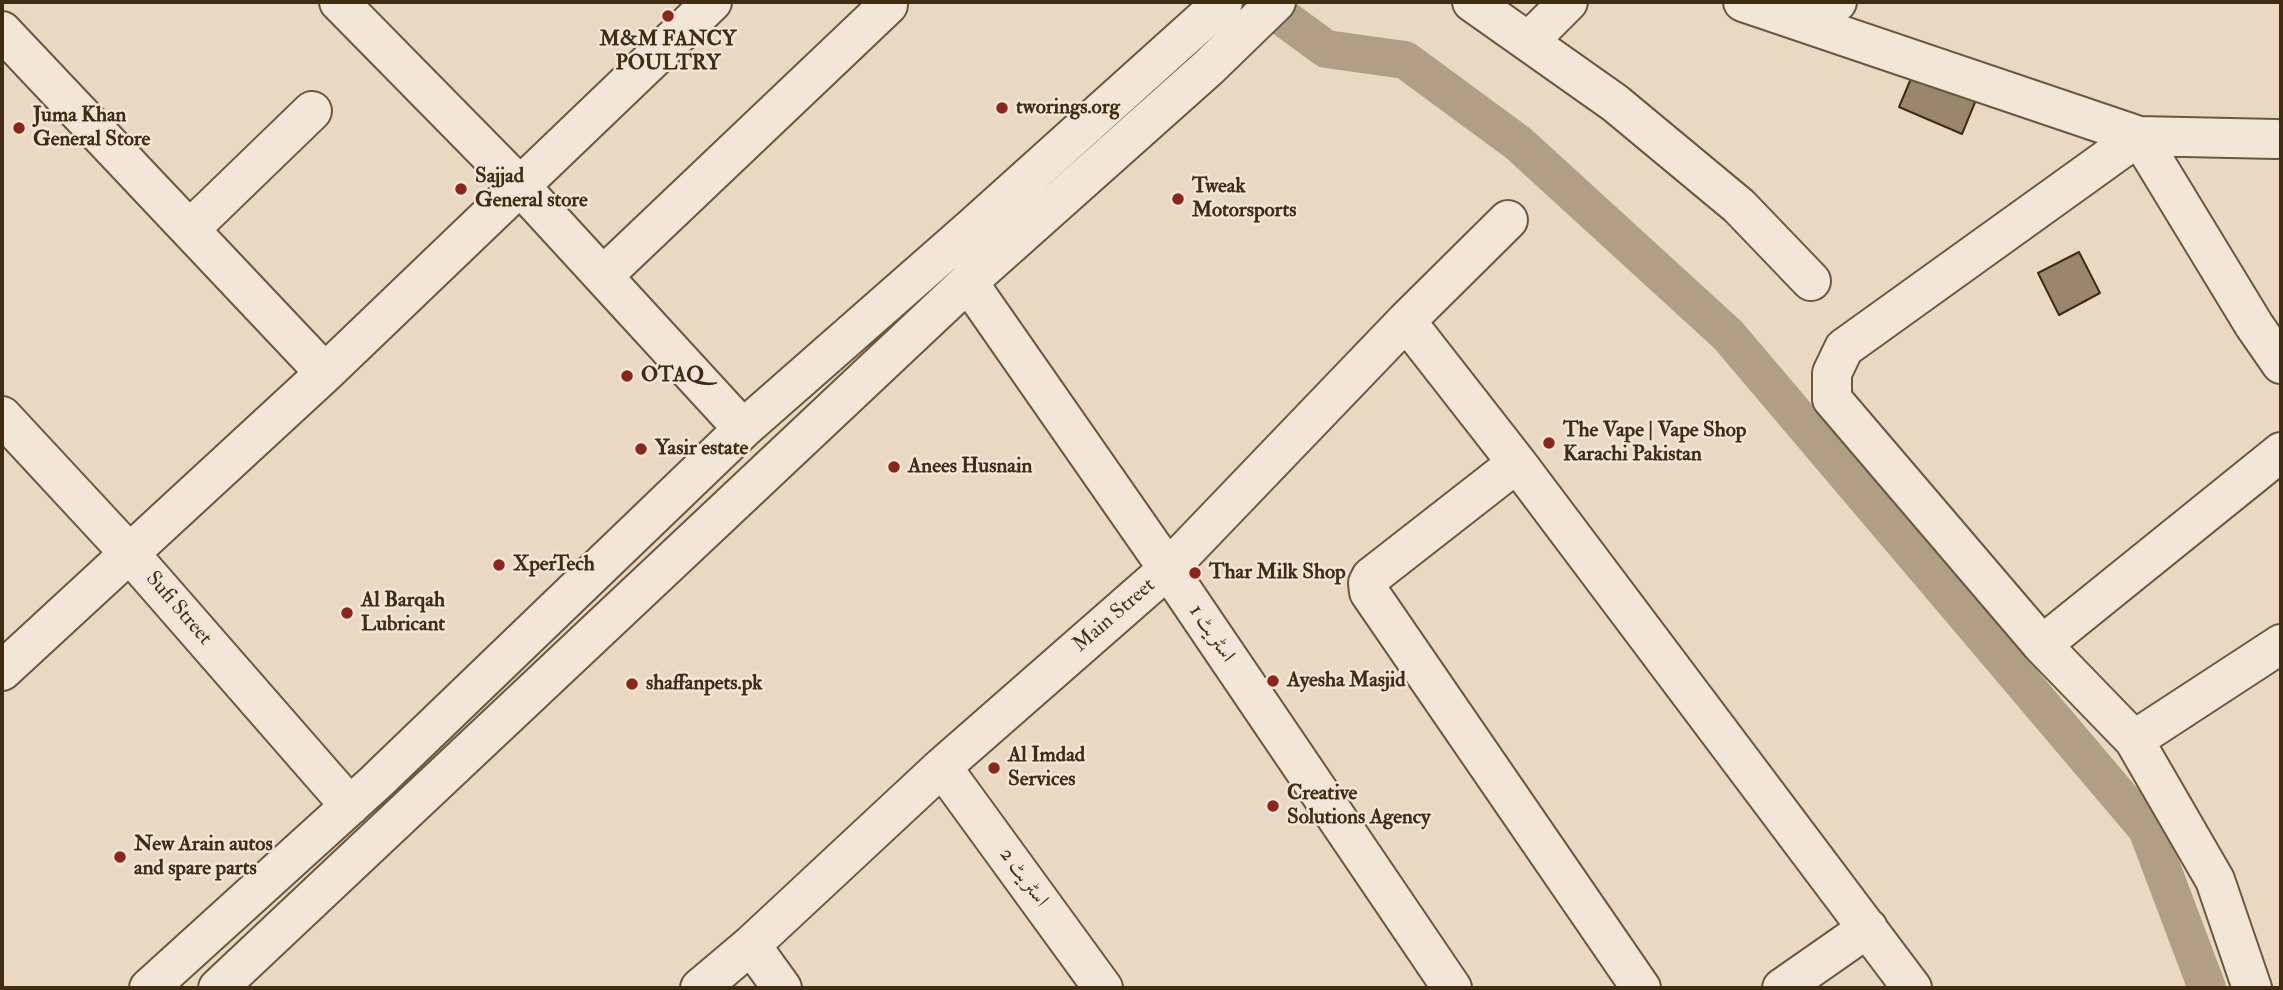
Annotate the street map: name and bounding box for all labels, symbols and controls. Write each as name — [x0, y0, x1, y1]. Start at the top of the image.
marker: M&M FANCY POULTRY — [660, 8, 676, 24]
place label: M&M FANCY POULTRY — [600, 27, 736, 77]
place label: tworings.org — [1016, 95, 1120, 121]
marker: tworings.org — [994, 100, 1010, 116]
place label: Juma Khan General Store — [33, 103, 150, 153]
marker: Juma Khan General Store — [11, 120, 27, 136]
place label: Sajjad General store — [475, 164, 588, 214]
place label: Tweak Motorsports — [1192, 174, 1296, 224]
marker: Sajjad General store — [453, 181, 469, 197]
marker: Tweak Motorsports — [1170, 191, 1186, 207]
place label: OTAQ — [641, 363, 704, 389]
marker: OTAQ — [619, 368, 635, 384]
place label: The Vape | Vape Shop Karachi Pakistan — [1563, 418, 1746, 468]
marker: The Vape | Vape Shop Karachi Pakistan — [1541, 435, 1557, 451]
place label: Yasir estate — [655, 436, 748, 462]
marker: Yasir estate — [633, 441, 649, 457]
place label: Anees Husnain — [908, 454, 1032, 480]
marker: Anees Husnain — [886, 459, 902, 475]
place label: XperTech — [513, 552, 595, 578]
marker: XperTech — [491, 557, 507, 573]
place label: Thar Milk Shop — [1209, 560, 1346, 586]
marker: Thar Milk Shop — [1187, 565, 1203, 581]
street label: Sufi Street — [139, 567, 217, 651]
street label: Main Street — [1069, 574, 1161, 658]
place label: Al Barqah Lubricant — [361, 588, 445, 638]
street label: اسٹریٹ 1 — [1183, 600, 1239, 668]
marker: Al Barqah Lubricant — [339, 605, 355, 621]
place label: Ayesha Masjid — [1287, 668, 1406, 694]
place label: shaffanpets.pk — [646, 671, 762, 697]
marker: Ayesha Masjid — [1265, 673, 1281, 689]
marker: shaffanpets.pk — [624, 676, 640, 692]
place label: Al Imdad Services — [1008, 743, 1085, 793]
marker: Al Imdad Services — [986, 760, 1002, 776]
place label: Creative Solutions Agency — [1287, 781, 1431, 831]
marker: Creative Solutions Agency — [1265, 798, 1281, 814]
place label: New Arain autos and spare parts — [134, 832, 273, 882]
street label: اسٹریٹ 2 — [993, 843, 1053, 913]
marker: New Arain autos and spare parts — [112, 849, 128, 865]

